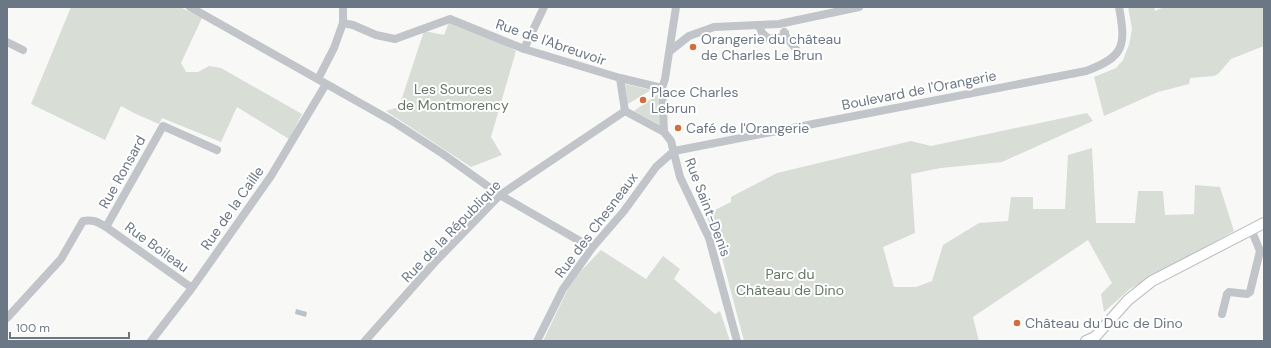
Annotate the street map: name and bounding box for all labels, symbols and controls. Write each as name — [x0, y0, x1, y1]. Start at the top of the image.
street label: Rue de l'Abreuvoir — [493, 15, 609, 69]
place label: Orangerie du château de Charles Le Brun — [701, 30, 841, 64]
marker: Orangerie du château de Charles Le Brun — [688, 42, 698, 52]
street label: Boulevard de l'Orangerie — [840, 66, 998, 114]
park label: Les Sources de Montmorency — [397, 80, 509, 114]
place label: Place Charles Lebrun — [651, 83, 739, 117]
marker: Place Charles Lebrun — [638, 95, 648, 105]
place label: Café de l'Orangerie — [686, 119, 809, 137]
marker: Café de l'Orangerie — [673, 123, 683, 133]
street label: Rue Ronsard — [95, 132, 149, 212]
street label: Rue Saint-Denis — [681, 155, 735, 259]
street label: Rue de la Caille — [196, 163, 268, 253]
street label: Rue des Chesneaux — [551, 169, 641, 281]
street label: Rue de la République — [397, 176, 505, 286]
street label: Rue Boileau — [121, 218, 193, 276]
park label: Parc du Château de Dino — [736, 265, 844, 299]
scale bar — [10, 314, 129, 340]
place label: Château du Duc de Dino — [1025, 314, 1183, 332]
marker: Château du Duc de Dino — [1012, 318, 1022, 328]
text: 100 m — [16, 320, 50, 336]

